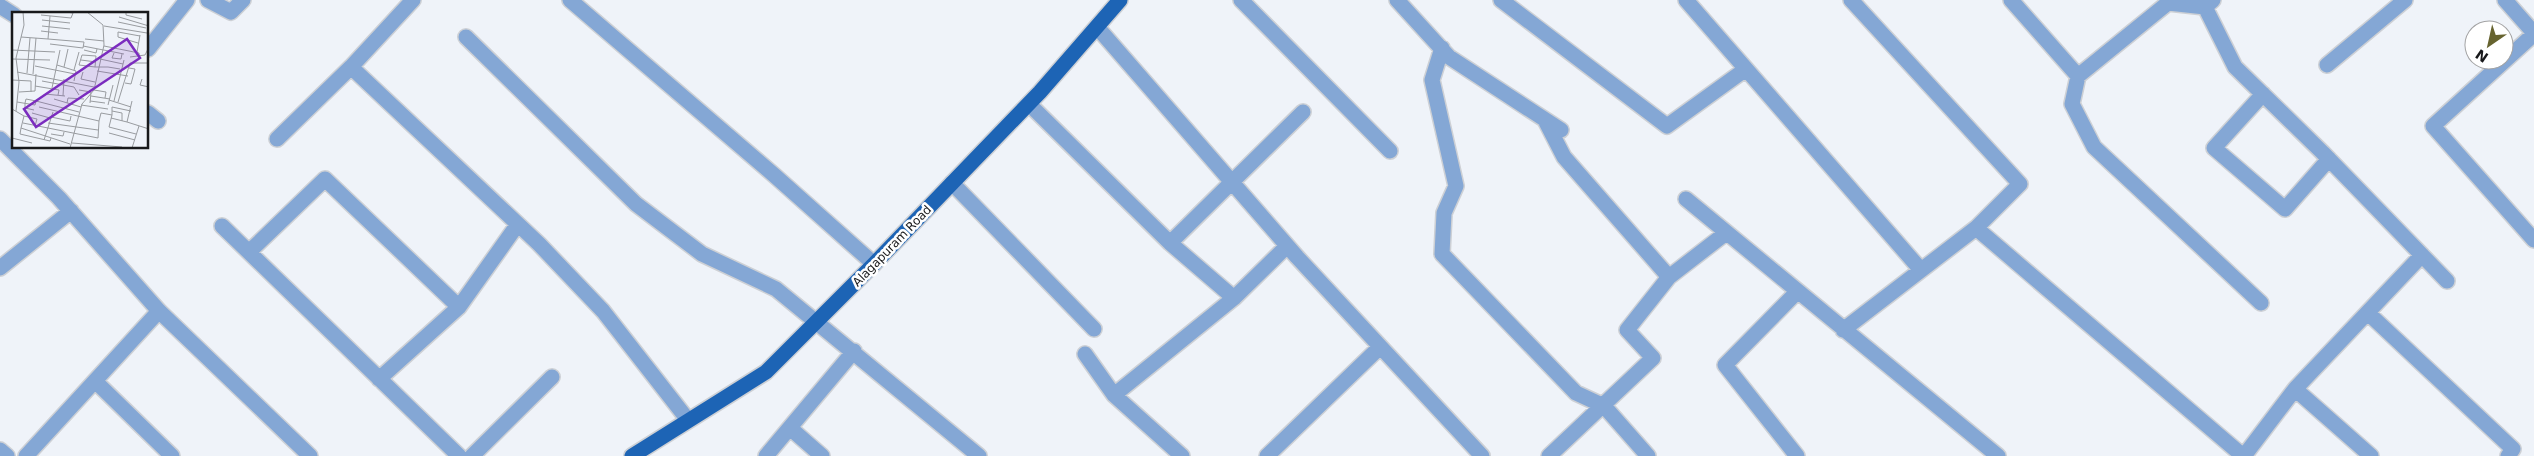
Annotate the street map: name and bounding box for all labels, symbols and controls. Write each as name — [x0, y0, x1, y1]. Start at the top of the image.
inset map — [12, 12, 149, 149]
north arrow — [2464, 20, 2514, 70]
text: N — [2472, 46, 2491, 66]
street label: Alagapuram Road — [850, 203, 934, 289]

